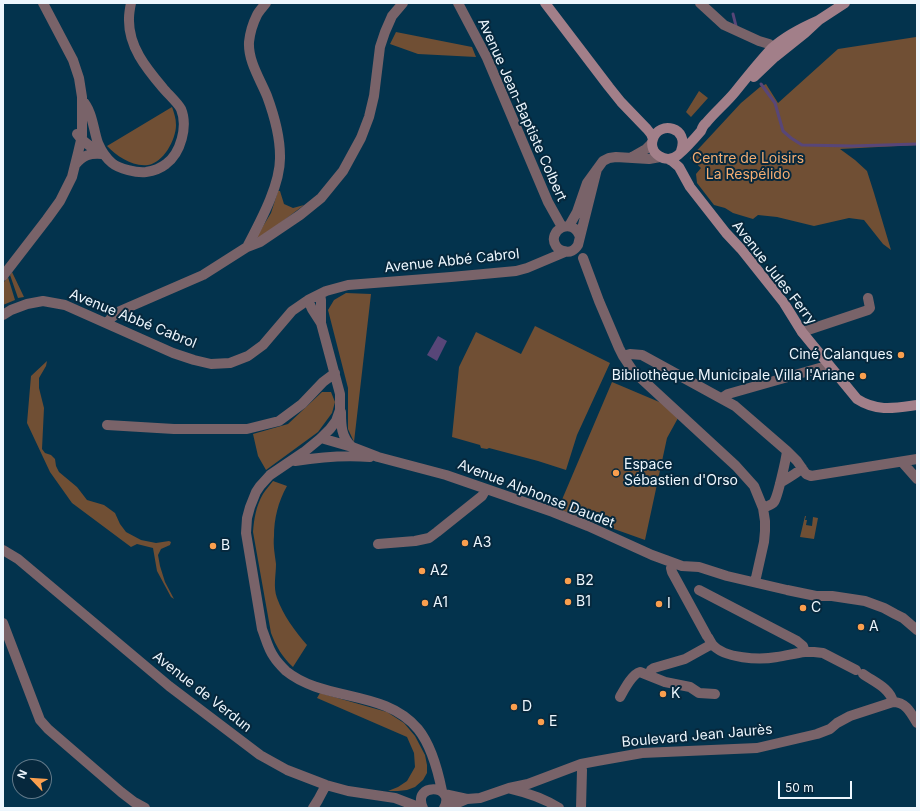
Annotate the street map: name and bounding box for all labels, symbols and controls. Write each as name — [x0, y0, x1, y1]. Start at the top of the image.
street label: Avenue Jean-Baptiste Colbert — [474, 16, 570, 204]
park label: Centre de Loisirs La Respélido — [692, 151, 804, 184]
street label: Avenue Jules Ferry — [728, 218, 820, 328]
street label: Avenue Abbé Cabrol — [384, 246, 520, 276]
street label: Avenue Abbé Cabrol — [67, 286, 199, 352]
place label: Ciné Calanques — [789, 347, 893, 363]
marker: Ciné Calanques — [896, 350, 906, 360]
place label: Bibliothèque Municipale Villa l'Ariane — [612, 368, 855, 384]
marker: Bibliothèque Municipale Villa l'Ariane — [858, 371, 868, 381]
street label: Avenue Alphonse Daudet — [455, 456, 617, 532]
place label: Espace Sébastien d'Orso — [624, 457, 738, 490]
marker: Espace Sébastien d'Orso — [611, 468, 621, 478]
place label: A3 — [473, 535, 491, 551]
place label: B — [221, 538, 230, 554]
marker: A3 — [460, 538, 470, 548]
marker: B — [208, 541, 218, 551]
place label: A2 — [430, 563, 448, 579]
marker: A2 — [417, 566, 427, 576]
place label: B2 — [576, 573, 594, 589]
marker: B2 — [563, 576, 573, 586]
place label: B1 — [576, 594, 591, 610]
place label: A1 — [433, 595, 448, 611]
place label: I — [667, 596, 671, 612]
marker: B1 — [563, 597, 573, 607]
marker: A1 — [420, 598, 430, 608]
marker: I — [654, 599, 664, 609]
place label: C — [811, 600, 821, 616]
marker: C — [798, 603, 808, 613]
place label: A — [869, 619, 879, 635]
marker: A — [856, 622, 866, 632]
street label: Avenue de Verdun — [149, 648, 255, 736]
place label: K — [671, 686, 680, 702]
marker: K — [658, 689, 668, 699]
place label: D — [522, 699, 532, 715]
marker: D — [509, 702, 519, 712]
place label: E — [549, 714, 557, 730]
marker: E — [536, 717, 546, 727]
street label: Boulevard Jean Jaurès — [621, 721, 773, 751]
north arrow — [12, 759, 52, 799]
text: N — [14, 768, 30, 781]
scale bar — [780, 773, 854, 799]
text: 50 m — [785, 780, 814, 795]

